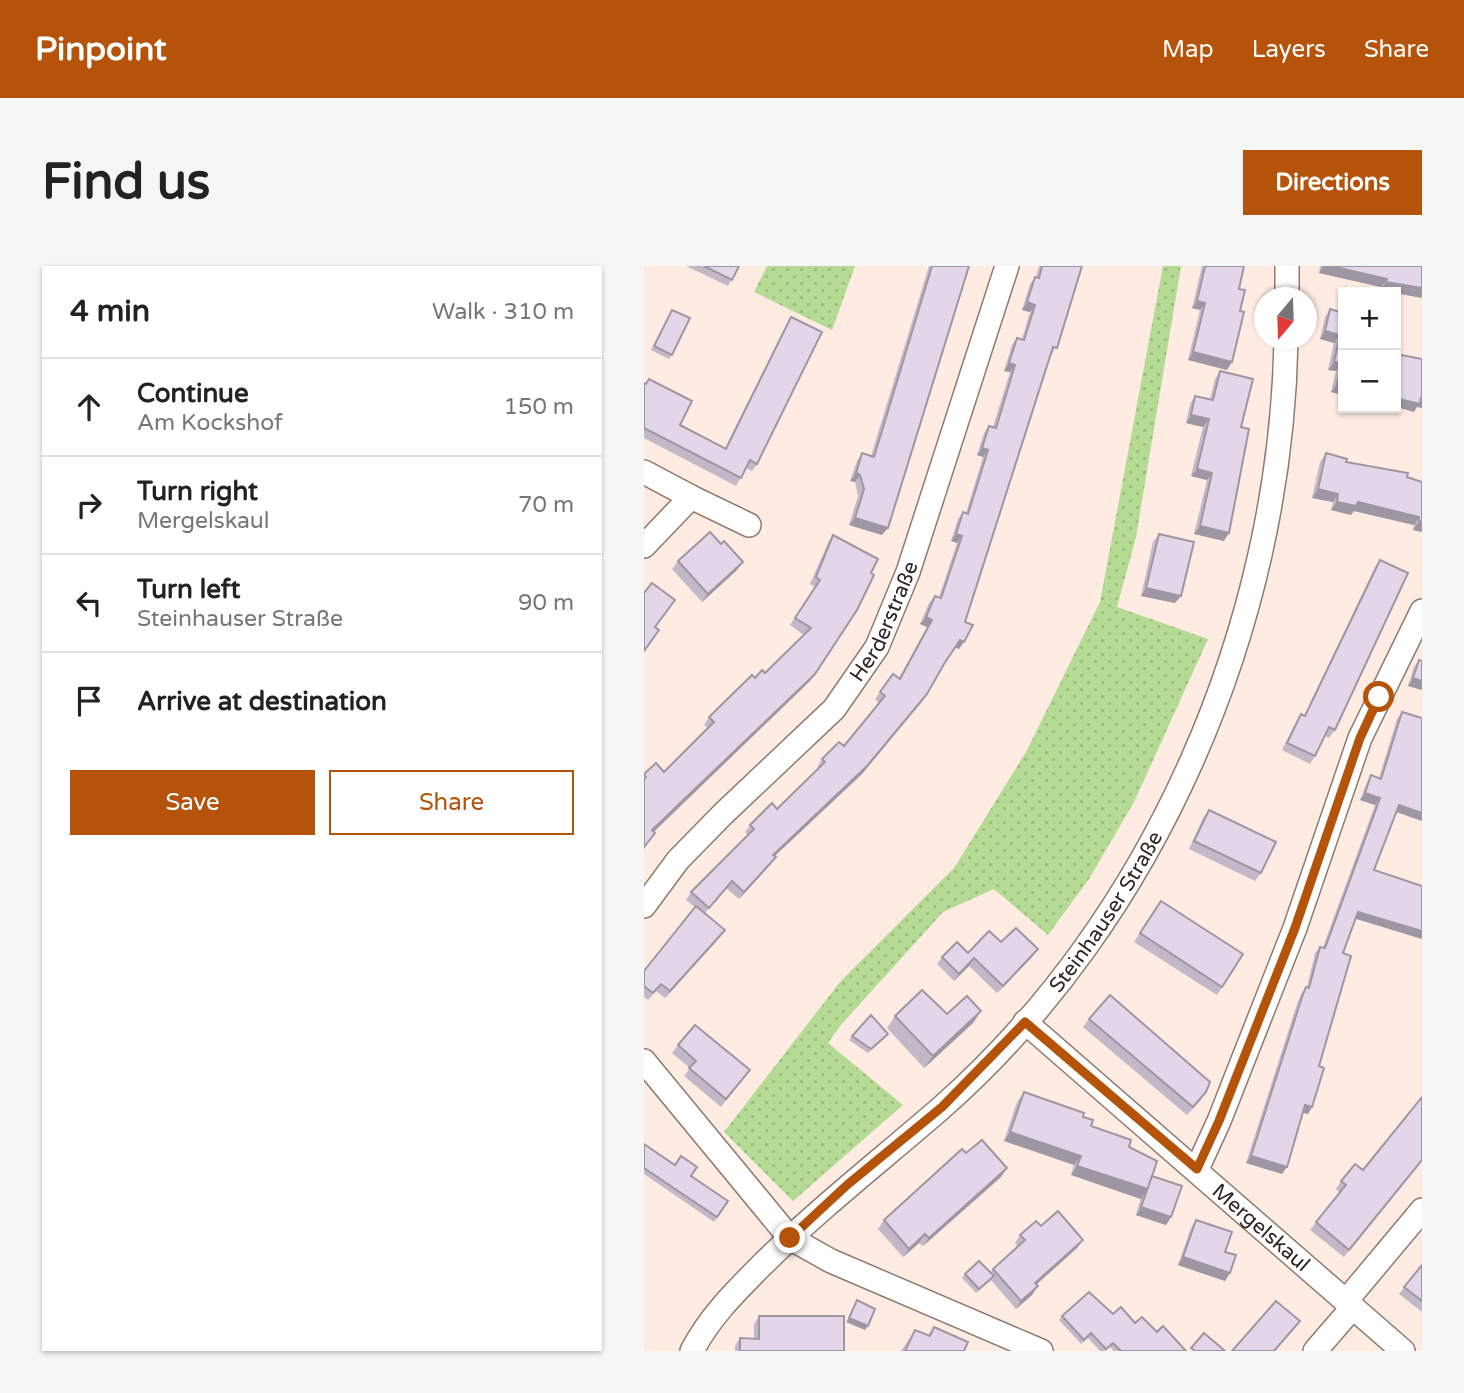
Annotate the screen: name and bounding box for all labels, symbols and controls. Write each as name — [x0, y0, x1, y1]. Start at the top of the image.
text: Pinpoint — [35, 30, 167, 69]
text: Map — [1162, 35, 1214, 64]
text: Layers — [1252, 35, 1326, 64]
text: Share — [1364, 35, 1429, 64]
button: Directions — [1243, 150, 1422, 215]
text: Find us — [42, 153, 210, 212]
north arrow — [1254, 287, 1317, 350]
map controls — [1338, 287, 1401, 413]
button: + — [1338, 287, 1401, 350]
text: 4 min — [70, 293, 150, 330]
text: Walk · 310 m — [432, 298, 574, 326]
button: − — [1338, 350, 1401, 413]
text: Continue — [137, 378, 249, 409]
icon: ahead — [70, 388, 108, 426]
text: 150 m — [504, 393, 574, 421]
text: Am Kockshof — [137, 409, 283, 437]
text: Turn right — [137, 476, 258, 507]
icon: right — [70, 486, 108, 524]
text: 70 m — [518, 491, 574, 519]
text: Mergelskaul — [137, 507, 270, 535]
street label: Herderstraße — [844, 558, 923, 686]
text: Turn left — [137, 574, 240, 605]
icon: left — [70, 584, 108, 622]
text: 90 m — [518, 589, 574, 617]
text: Steinhauser Straße — [137, 605, 343, 633]
route start — [1363, 681, 1394, 712]
icon: arrive — [70, 682, 108, 720]
text: Arrive at destination — [137, 686, 387, 717]
button: Save — [70, 770, 315, 835]
button: Share — [329, 770, 574, 835]
street label: Steinhauser Straße — [1044, 827, 1168, 997]
street label: Mergelskaul — [1207, 1178, 1315, 1277]
route end — [774, 1222, 805, 1253]

